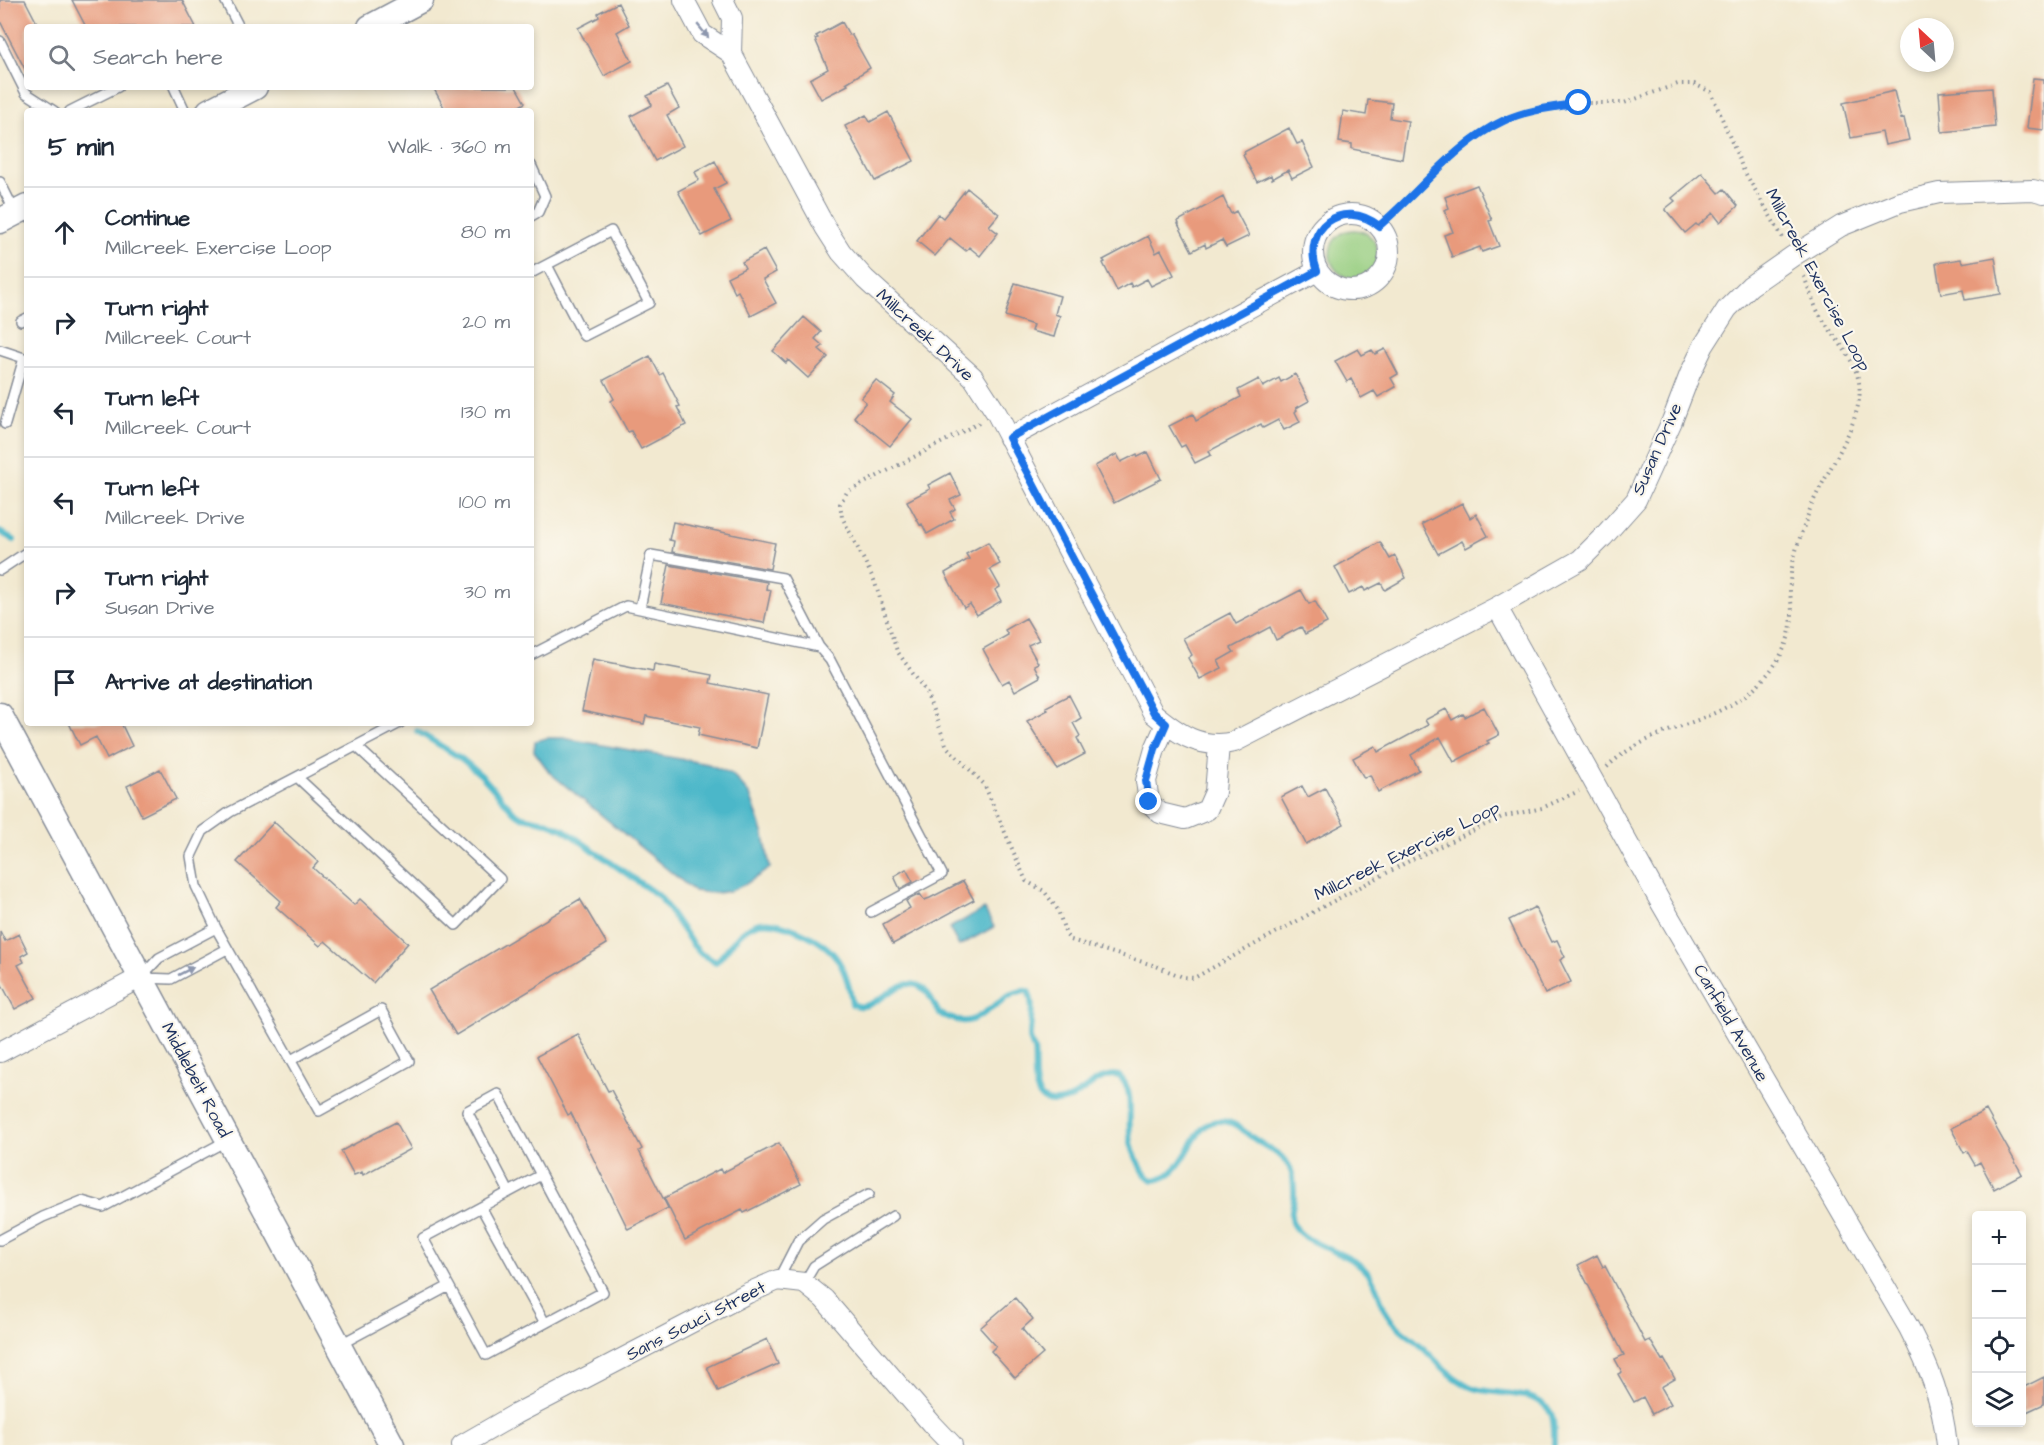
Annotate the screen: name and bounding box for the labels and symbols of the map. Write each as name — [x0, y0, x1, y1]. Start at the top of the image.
north arrow — [1900, 18, 1954, 72]
one-way arrow — [696, 23, 709, 39]
route start — [1565, 89, 1591, 115]
street label: Millcreek Exercise Loop — [1759, 184, 1877, 376]
street label: Millcreek Drive — [870, 283, 980, 387]
street label: Susan Drive — [1626, 399, 1689, 499]
route end — [1135, 788, 1161, 814]
street label: Millcreek Exercise Loop — [1310, 795, 1504, 907]
street label: Canfield Avenue — [1687, 960, 1775, 1087]
one-way arrow — [178, 966, 195, 976]
street label: Middlebelt Road — [155, 1018, 237, 1142]
street label: Sans Souci Street — [622, 1275, 771, 1367]

